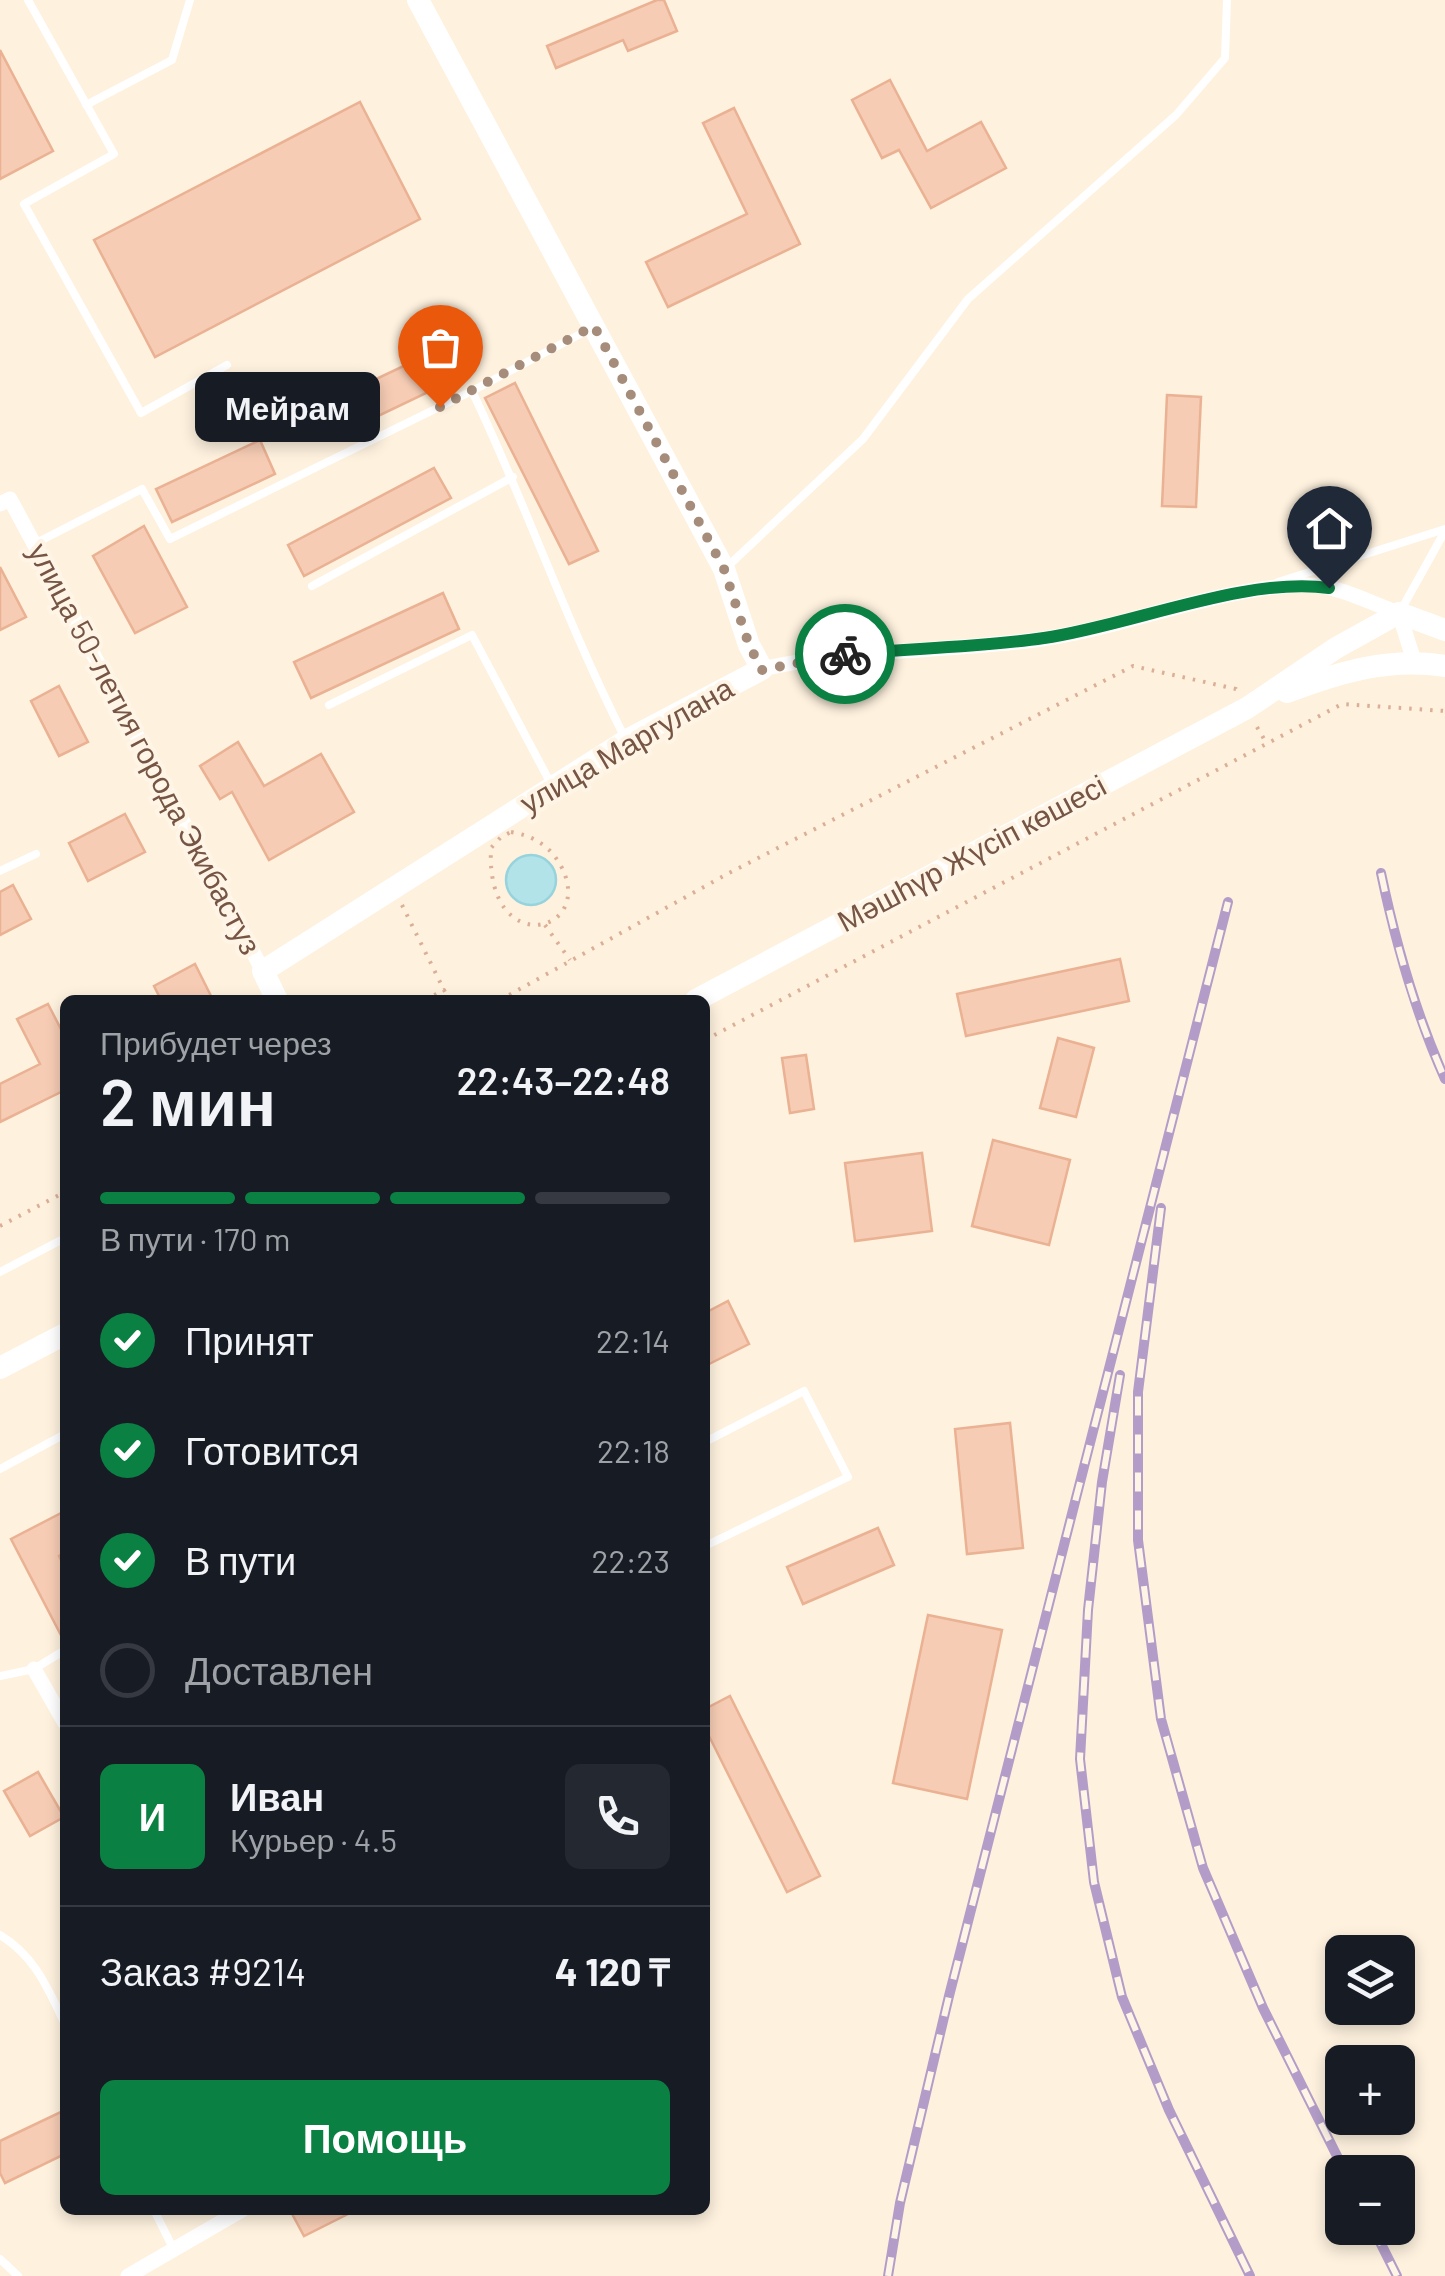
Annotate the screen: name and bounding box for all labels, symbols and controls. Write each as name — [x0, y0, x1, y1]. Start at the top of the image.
pin — [398, 305, 483, 408]
icon: bag — [413, 320, 468, 375]
callout: Мейрам — [195, 372, 380, 442]
text: Мейрам — [225, 388, 350, 426]
pin — [1287, 486, 1372, 589]
icon: home — [1302, 501, 1357, 556]
street label: улица 50-летия города Экибастуз — [22, 536, 270, 960]
courier — [795, 604, 895, 704]
icon: bike — [818, 627, 873, 682]
street label: улица Маргулана — [513, 669, 739, 820]
street label: Мәшһүр Жүсіп көшесі — [831, 766, 1111, 938]
text: Прибудет через — [100, 1023, 332, 1061]
text: 22:43–22:48 — [457, 1057, 670, 1103]
text: 2 мин — [100, 1061, 276, 1139]
text: В пути · 170 m — [100, 1219, 290, 1257]
icon: check — [100, 1313, 155, 1368]
text: Принят — [185, 1317, 314, 1363]
text: 22:14 — [596, 1321, 670, 1359]
icon: check — [100, 1423, 155, 1478]
text: Готовится — [185, 1427, 359, 1473]
text: 22:18 — [597, 1431, 670, 1469]
icon: check — [100, 1533, 155, 1588]
text: В пути — [185, 1537, 296, 1583]
text: 22:23 — [591, 1541, 670, 1579]
text: Доставлен — [185, 1647, 373, 1693]
button: phone — [565, 1764, 670, 1869]
text: Иван — [230, 1773, 324, 1819]
text: И — [139, 1793, 166, 1839]
text: Курьер · 4.5 — [230, 1820, 397, 1858]
map controls — [1325, 1935, 1415, 2245]
button: layers — [1325, 1935, 1415, 2025]
text: Заказ #9214 — [100, 1948, 306, 1994]
text: 4 120 ₸ — [555, 1948, 670, 1994]
button: + — [1325, 2045, 1415, 2135]
button: Помощь — [100, 2080, 670, 2195]
button: − — [1325, 2155, 1415, 2245]

